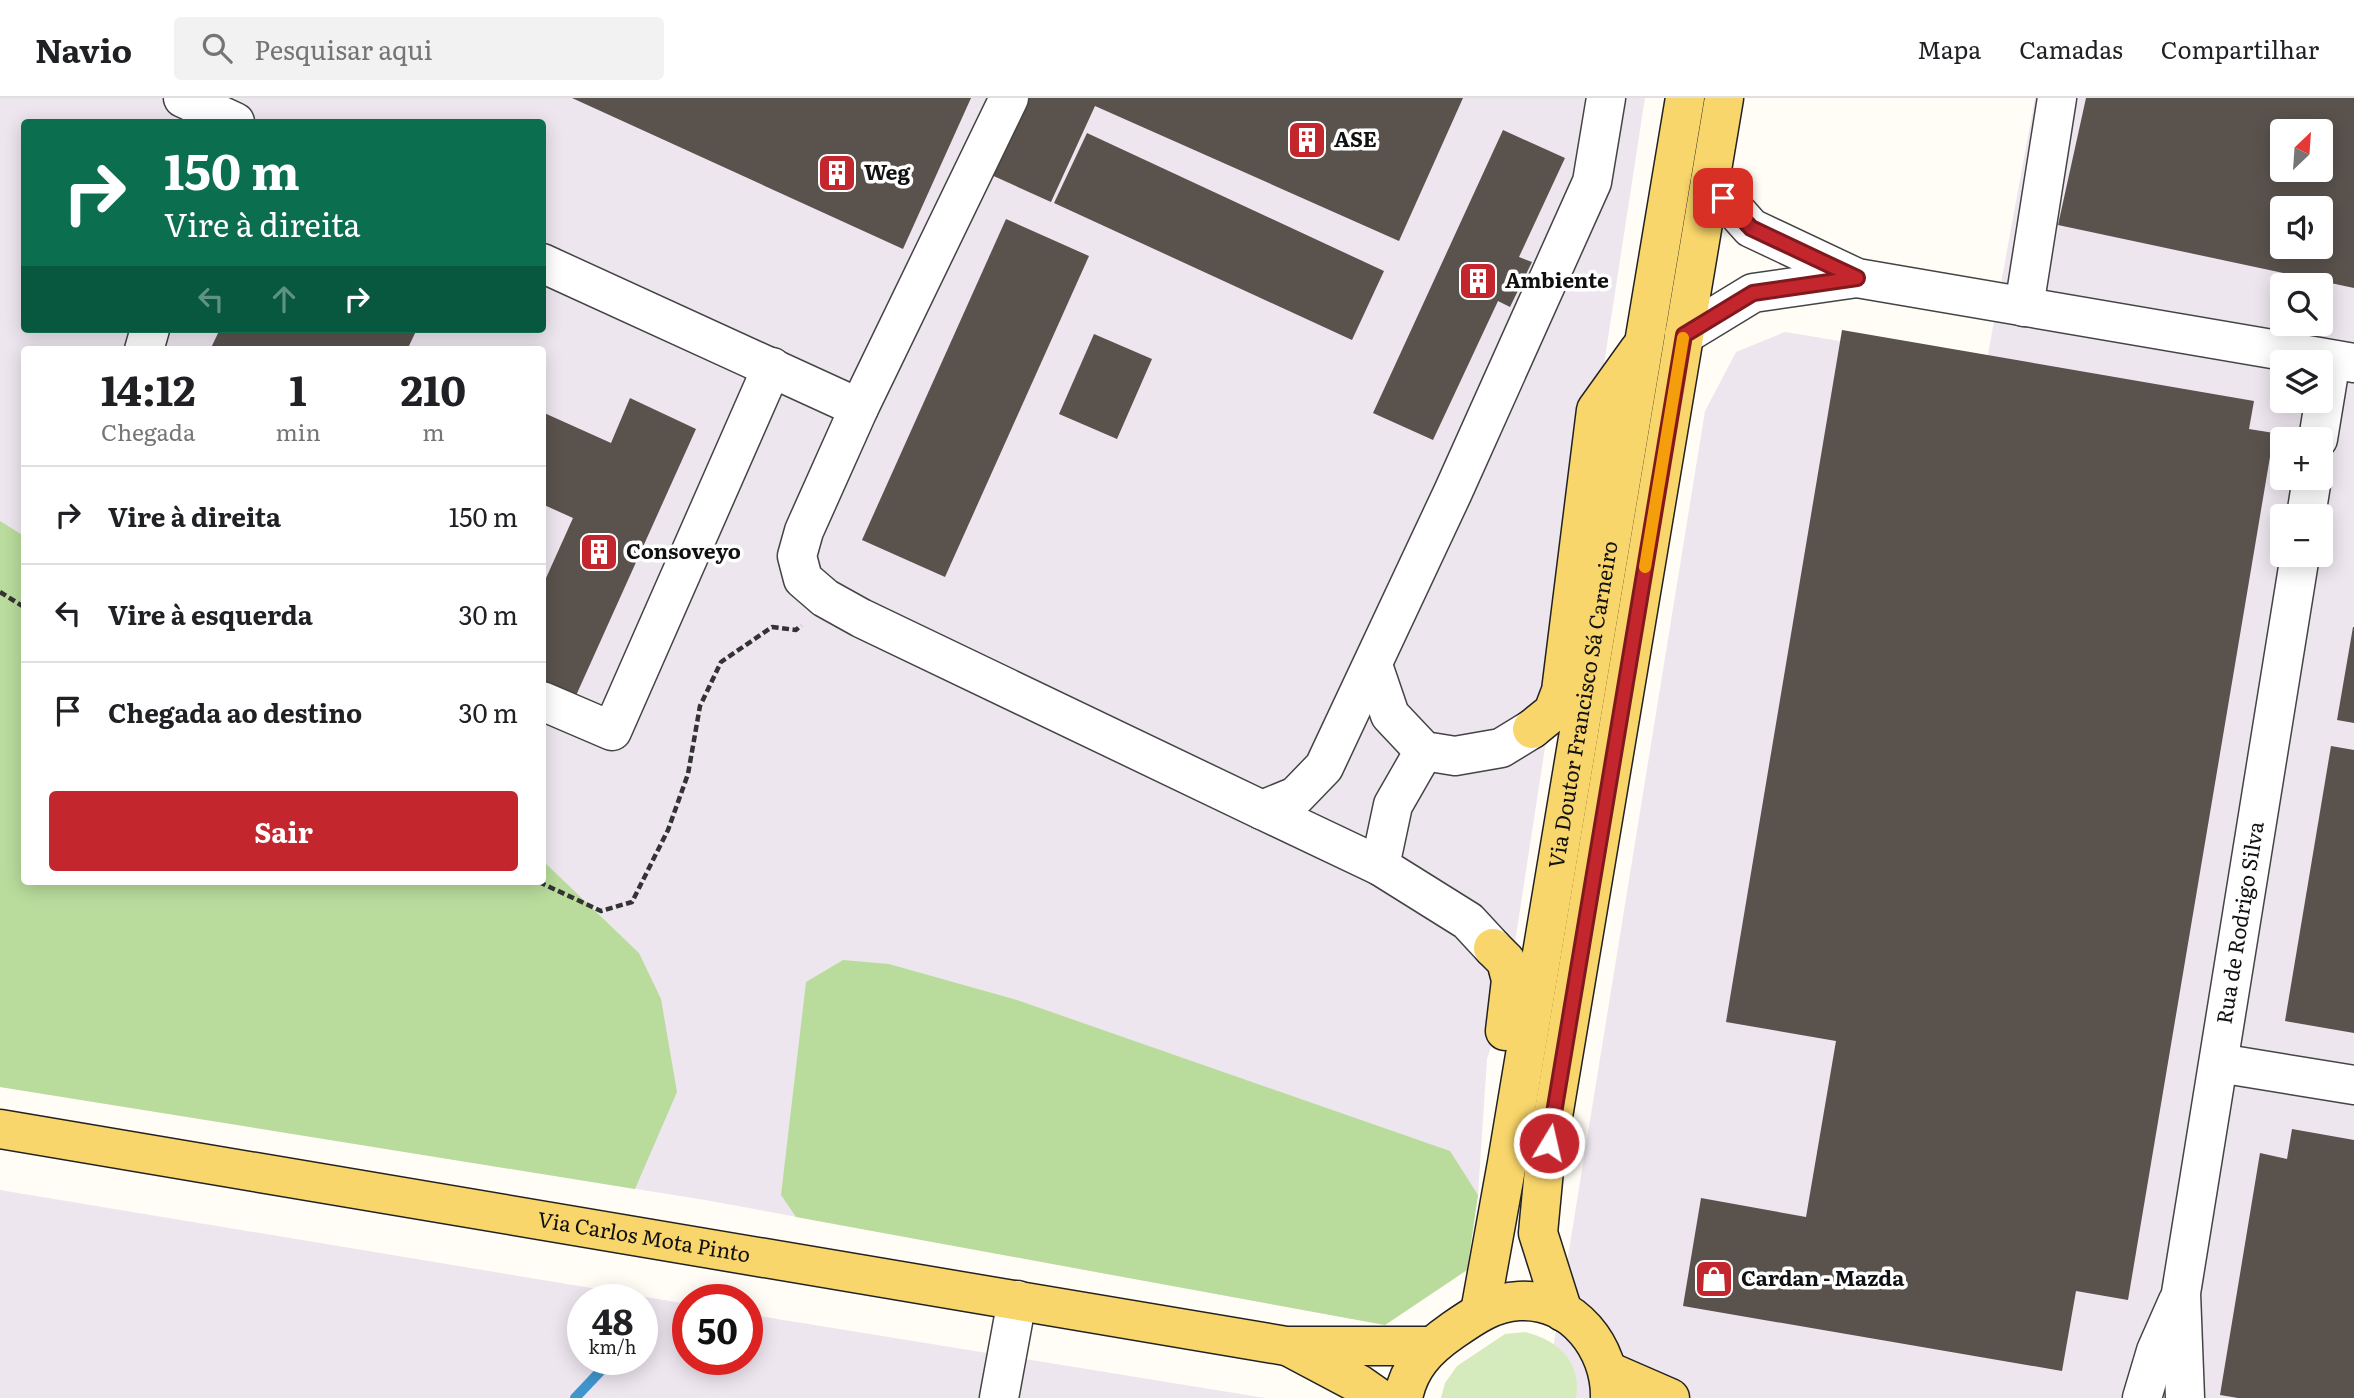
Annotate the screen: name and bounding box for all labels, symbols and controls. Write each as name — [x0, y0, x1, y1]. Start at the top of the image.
search box — [174, 17, 664, 80]
text: Navio — [35, 24, 132, 73]
icon: search — [198, 29, 236, 67]
text: Pesquisar aqui — [254, 29, 433, 68]
text: Mapa — [1917, 31, 1981, 66]
text: Camadas — [2019, 31, 2123, 66]
text: Compartilhar — [2161, 31, 2319, 66]
building icon: ASE — [1286, 119, 1328, 161]
north arrow — [2270, 119, 2333, 182]
map controls — [2270, 119, 2333, 567]
place label: ASE — [1334, 122, 1377, 153]
text: 150 m — [164, 132, 300, 205]
icon: right — [49, 147, 140, 238]
building icon: Weg — [816, 152, 858, 194]
place label: Weg — [864, 155, 910, 186]
pin — [1693, 168, 1753, 228]
icon: arrive — [1704, 179, 1742, 217]
button: sound — [2270, 196, 2333, 259]
text: Vire à direita — [164, 199, 361, 247]
building icon: Ambiente — [1457, 260, 1499, 302]
place label: Ambiente — [1505, 263, 1609, 294]
button: search — [2270, 273, 2333, 336]
icon: left — [192, 280, 230, 318]
icon: ahead — [265, 280, 303, 318]
icon: right — [338, 280, 376, 318]
button: layers — [2270, 350, 2333, 413]
text: 14:12 — [101, 357, 196, 419]
text: 1 — [289, 357, 307, 419]
text: 210 — [400, 357, 466, 419]
text: Chegada — [101, 414, 195, 448]
text: min — [275, 414, 321, 448]
text: m — [422, 414, 444, 448]
button: + — [2270, 427, 2333, 490]
icon: right — [49, 496, 87, 534]
text: Vire à direita — [108, 496, 281, 535]
text: 150 m — [449, 496, 518, 535]
button: − — [2270, 504, 2333, 567]
building icon: Consoveyo — [578, 531, 620, 573]
place label: Consoveyo — [626, 534, 741, 565]
street label: Via Doutor Francisco Sá Carneiro — [1538, 538, 1624, 871]
icon: left — [49, 594, 87, 632]
text: Vire à esquerda — [108, 594, 313, 633]
text: 30 m — [458, 594, 518, 633]
icon: arrive — [49, 692, 87, 730]
text: Chegada ao destino — [108, 692, 362, 731]
text: 30 m — [458, 692, 518, 731]
button: Sair — [49, 791, 518, 871]
street label: Rua de Rodrigo Silva — [2207, 818, 2270, 1026]
position arrow — [1512, 1106, 1586, 1180]
street label: Via Carlos Mota Pinto — [535, 1202, 753, 1268]
shop icon: Cardan - Mazda — [1693, 1258, 1735, 1300]
place label: Cardan - Mazda — [1741, 1261, 1905, 1292]
speed limit sign: 50 — [672, 1284, 763, 1375]
text: 48 — [592, 1294, 633, 1346]
text: km/h — [589, 1333, 636, 1360]

